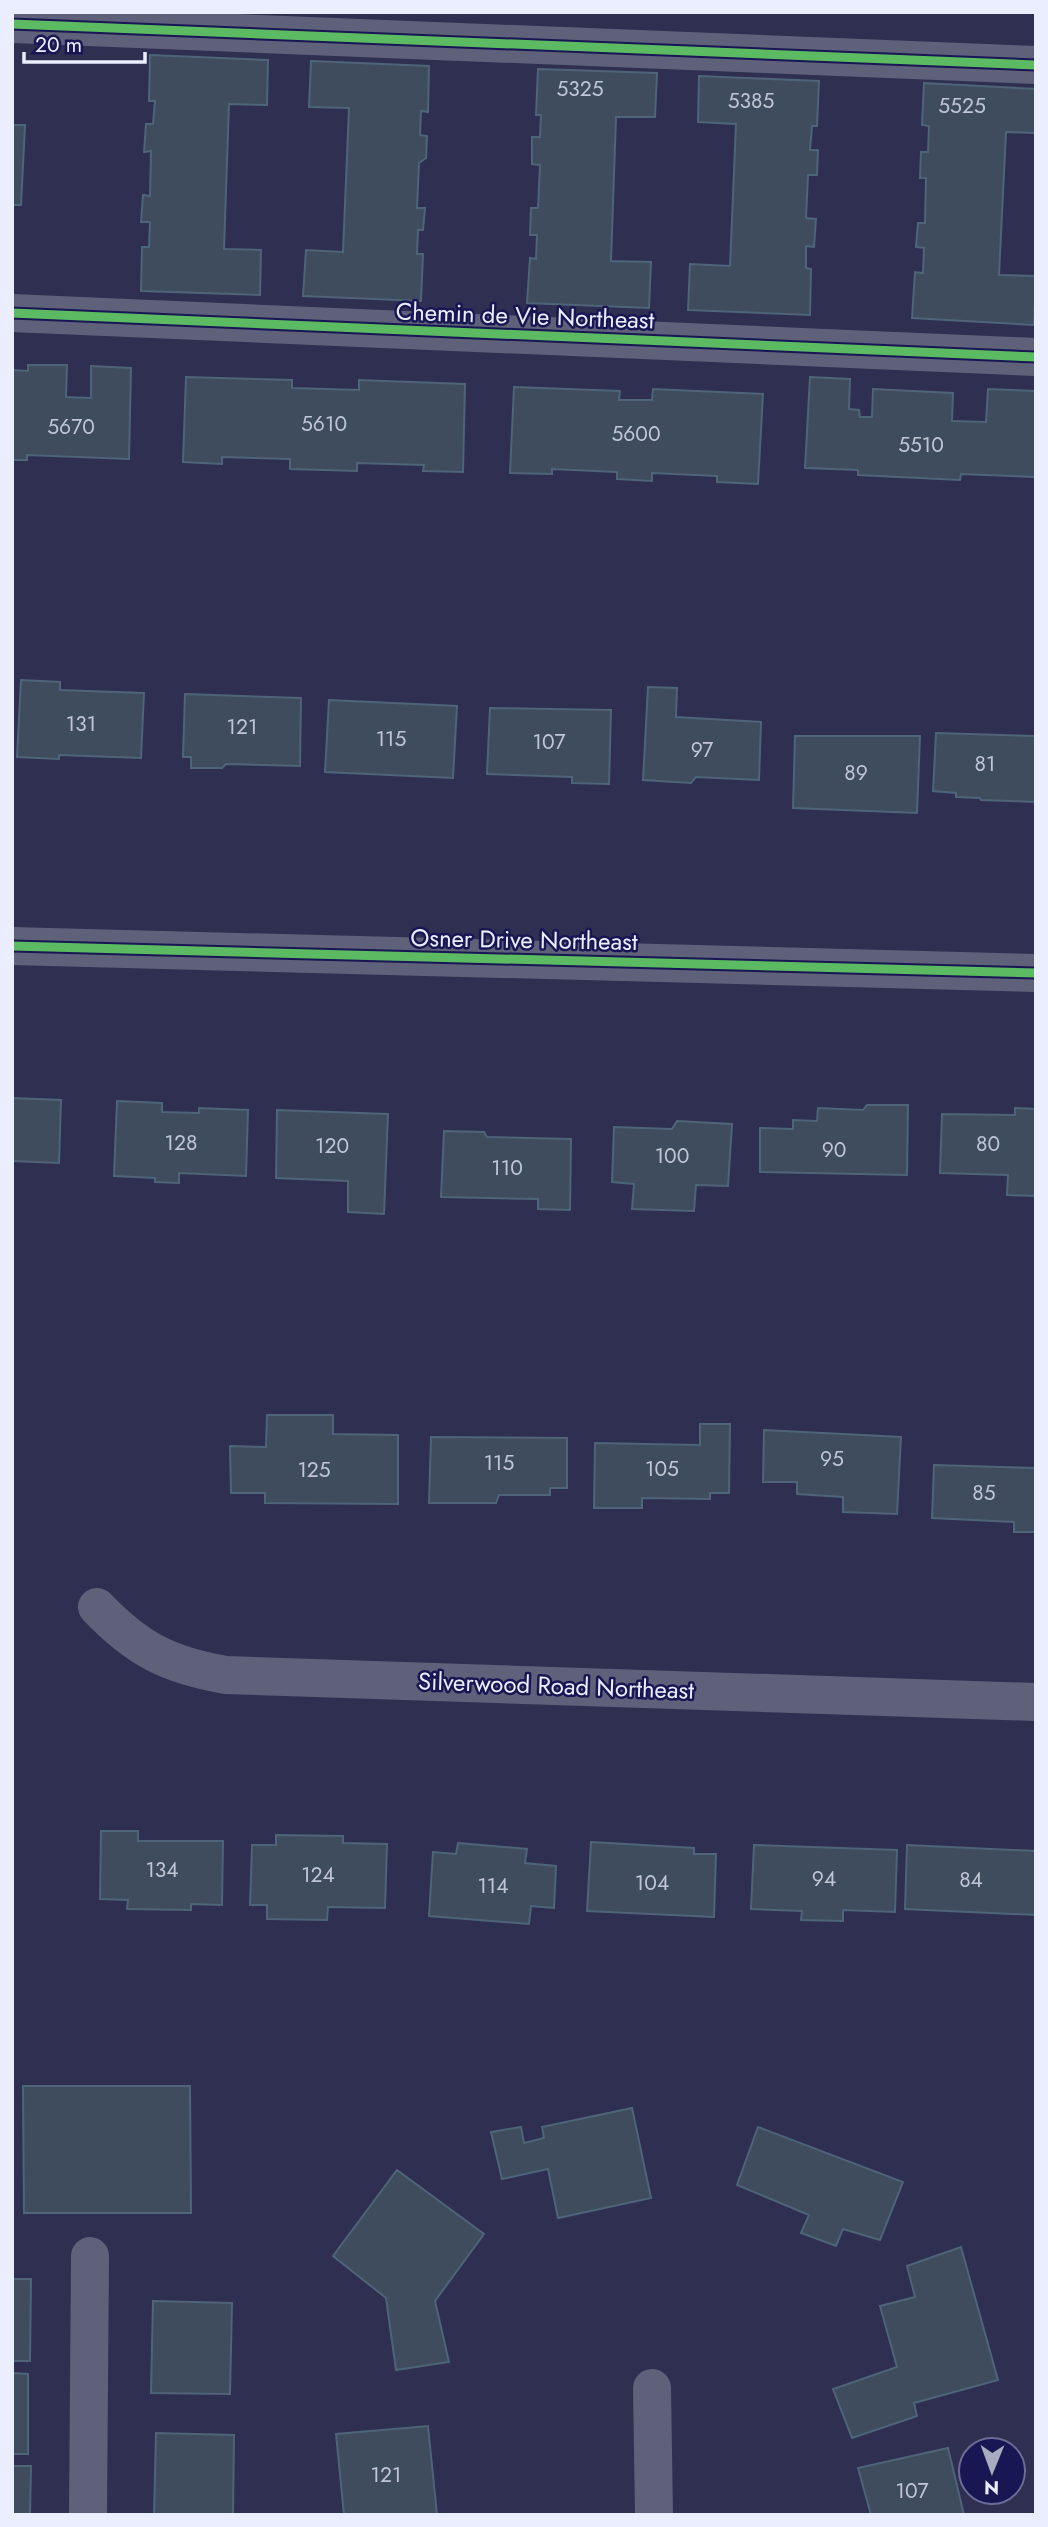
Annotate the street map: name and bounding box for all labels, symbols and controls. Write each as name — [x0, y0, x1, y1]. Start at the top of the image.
scale bar — [24, 21, 145, 65]
text: 20 m — [35, 30, 82, 60]
house number: 5325 — [556, 74, 604, 104]
house number: 5385 — [728, 86, 774, 116]
house number: 5525 — [938, 91, 986, 121]
street label: Chemin de Vie Northeast — [395, 293, 655, 338]
house number: 5610 — [301, 409, 347, 439]
house number: 5670 — [47, 412, 95, 442]
house number: 5600 — [611, 419, 661, 449]
house number: 5510 — [898, 430, 944, 460]
house number: 131 — [66, 709, 96, 739]
house number: 121 — [227, 712, 257, 742]
house number: 115 — [376, 724, 406, 754]
house number: 107 — [532, 727, 566, 757]
house number: 97 — [691, 735, 713, 765]
house number: 81 — [975, 749, 995, 779]
house number: 89 — [844, 758, 868, 788]
street label: Osner Drive Northeast — [410, 920, 638, 959]
house number: 128 — [165, 1128, 197, 1158]
house number: 80 — [976, 1129, 1000, 1159]
house number: 120 — [315, 1131, 349, 1161]
house number: 90 — [822, 1135, 846, 1165]
house number: 100 — [655, 1141, 689, 1171]
house number: 110 — [491, 1153, 523, 1183]
house number: 95 — [820, 1444, 844, 1474]
house number: 115 — [484, 1448, 514, 1478]
house number: 105 — [645, 1454, 679, 1484]
house number: 125 — [297, 1455, 331, 1485]
house number: 85 — [972, 1478, 996, 1508]
street label: Silverwood Road Northeast — [417, 1663, 695, 1708]
house number: 134 — [145, 1855, 179, 1885]
house number: 124 — [301, 1860, 335, 1890]
house number: 94 — [812, 1864, 836, 1894]
house number: 84 — [959, 1865, 983, 1895]
house number: 104 — [635, 1868, 669, 1898]
house number: 114 — [477, 1871, 509, 1901]
north arrow — [957, 2436, 1027, 2506]
house number: 121 — [371, 2460, 401, 2490]
text: N — [984, 2474, 999, 2501]
house number: 107 — [895, 2476, 929, 2506]

